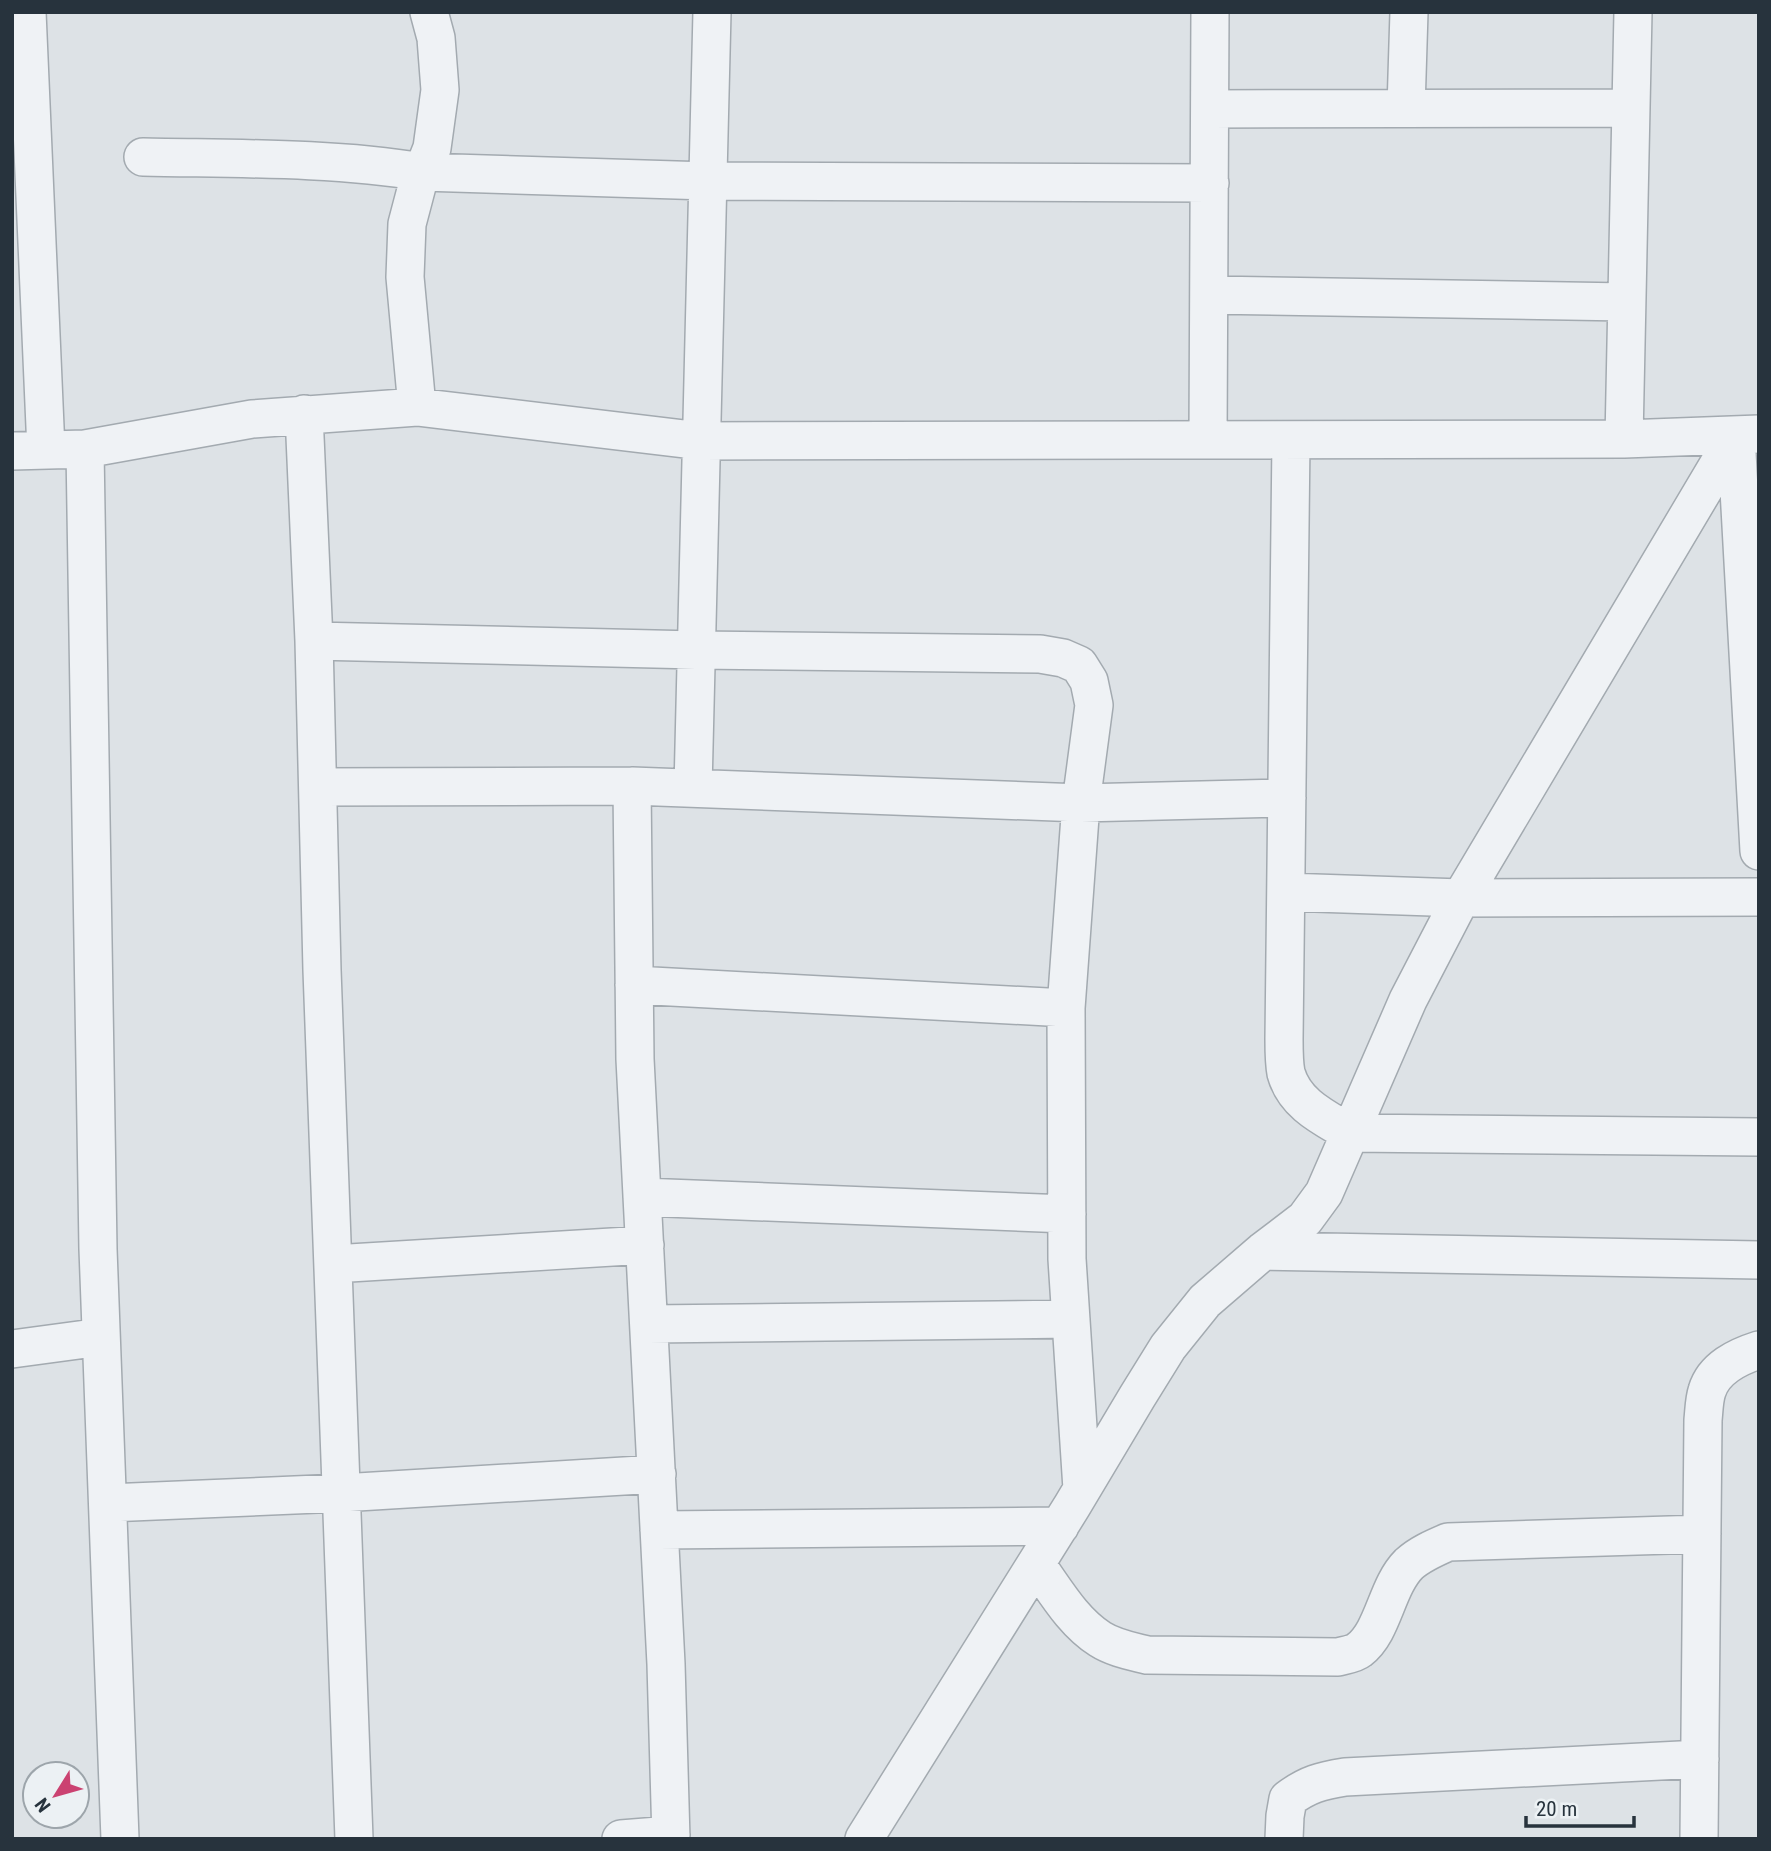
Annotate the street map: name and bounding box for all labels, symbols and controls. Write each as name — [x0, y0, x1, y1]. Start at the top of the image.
north arrow — [21, 1760, 91, 1830]
scale bar — [1526, 1784, 1634, 1828]
text: N — [30, 1793, 56, 1816]
text: 20 m — [1536, 1797, 1577, 1821]

